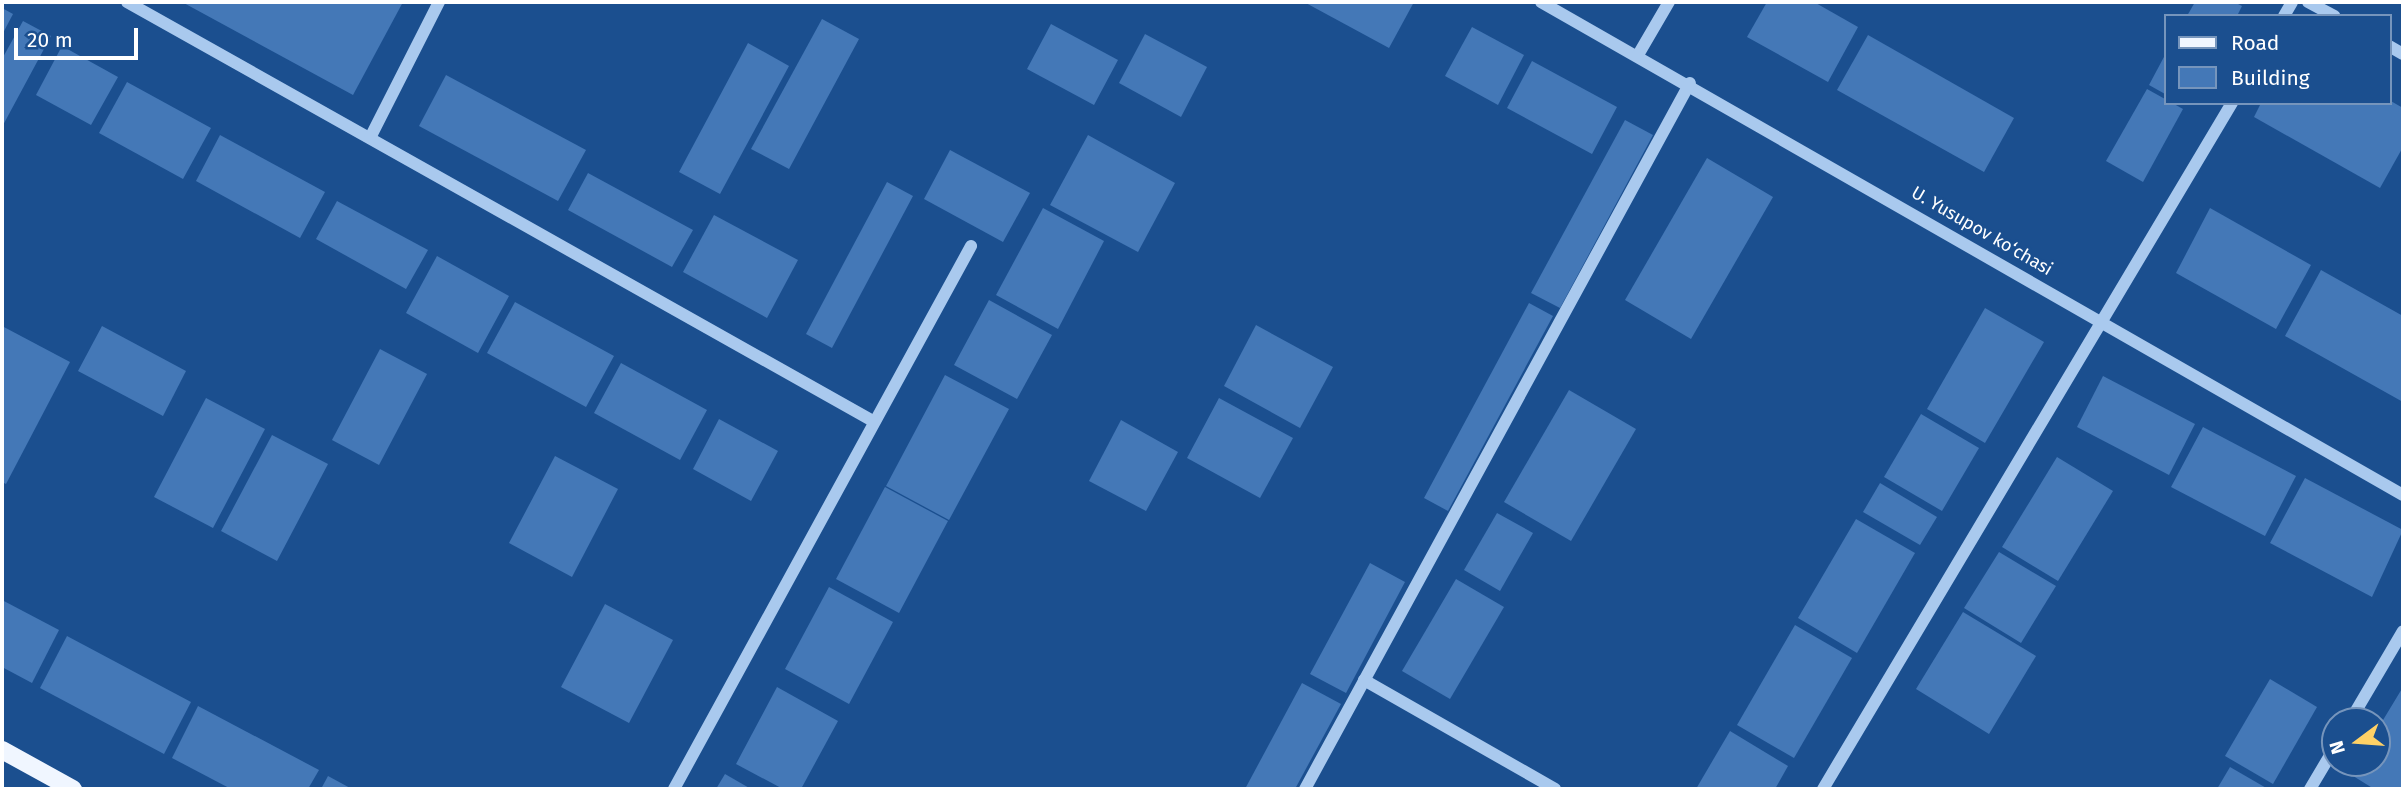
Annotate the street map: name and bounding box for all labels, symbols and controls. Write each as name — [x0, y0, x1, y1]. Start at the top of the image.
scale bar — [18, 14, 142, 58]
legend — [2164, 14, 2391, 105]
text: 20 m — [27, 27, 73, 53]
text: Road — [2231, 30, 2279, 56]
text: Building — [2231, 65, 2310, 91]
street label: U. Yusupov ko‘chasi — [1908, 182, 2056, 280]
north arrow — [2321, 707, 2391, 777]
text: N — [2324, 738, 2350, 757]

